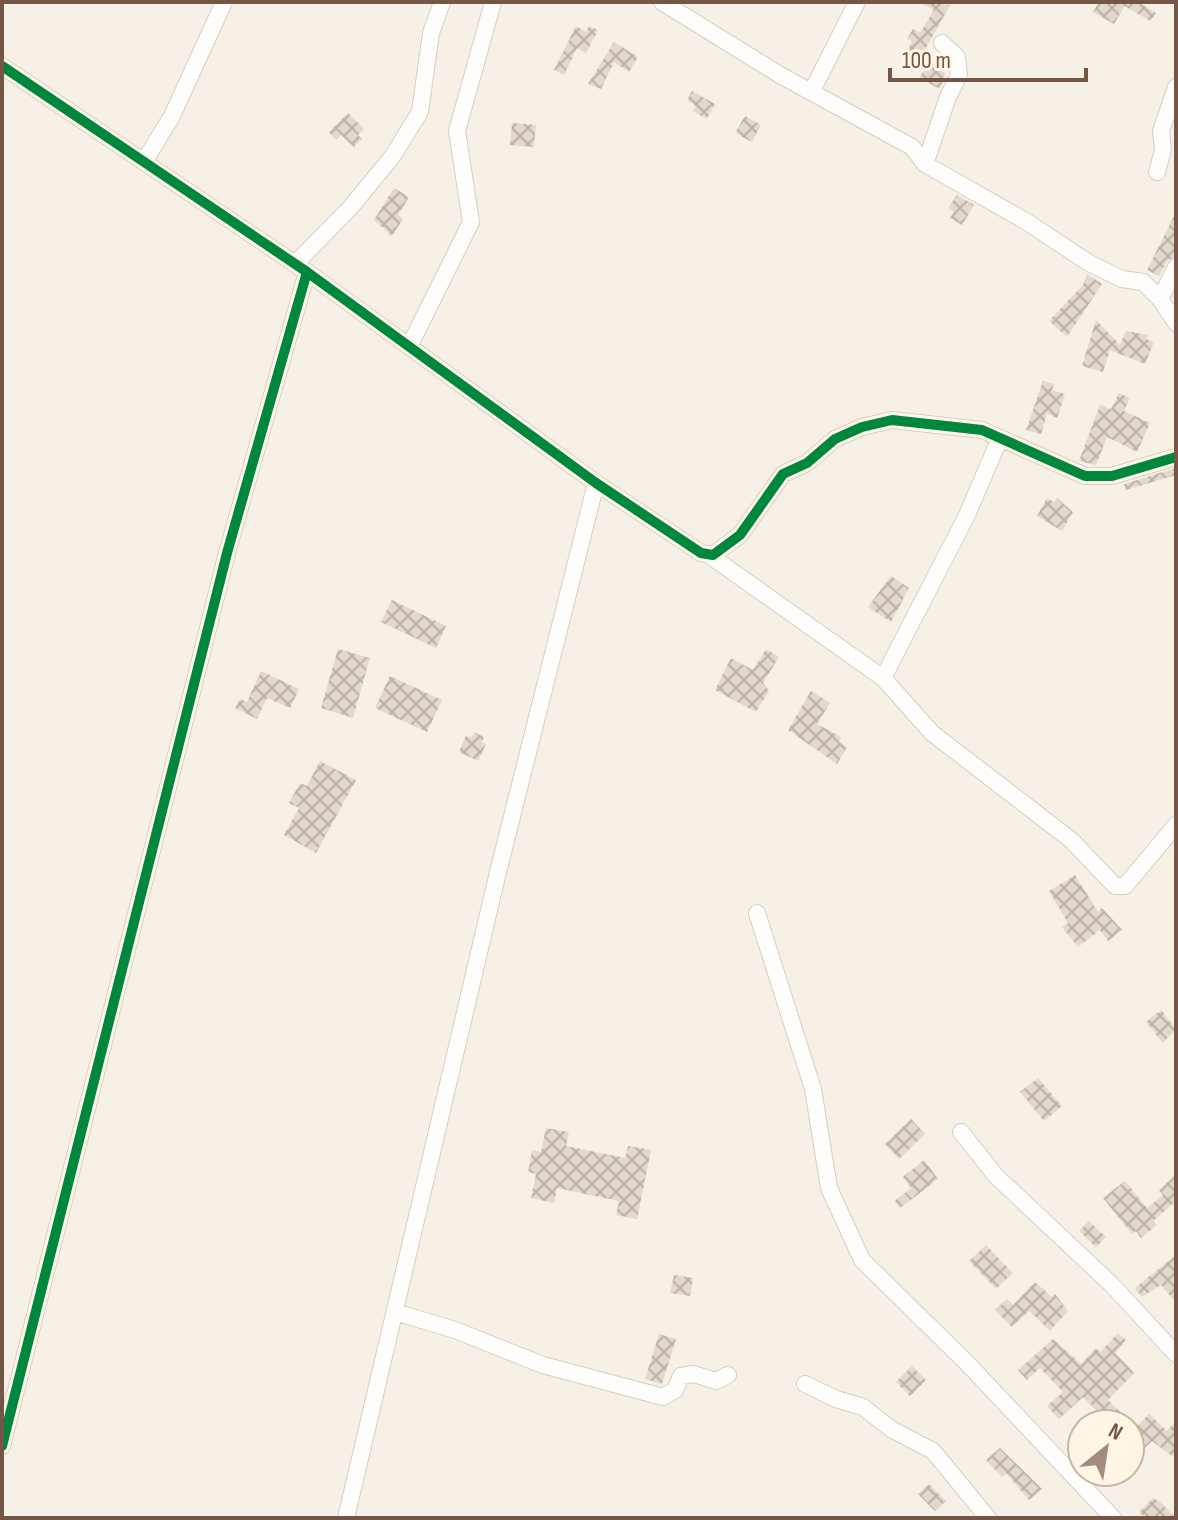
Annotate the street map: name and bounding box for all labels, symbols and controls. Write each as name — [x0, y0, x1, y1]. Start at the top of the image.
scale bar — [890, 32, 1086, 82]
text: 100 m — [902, 46, 951, 75]
north arrow — [1066, 1408, 1146, 1488]
text: N — [1103, 1417, 1127, 1447]

